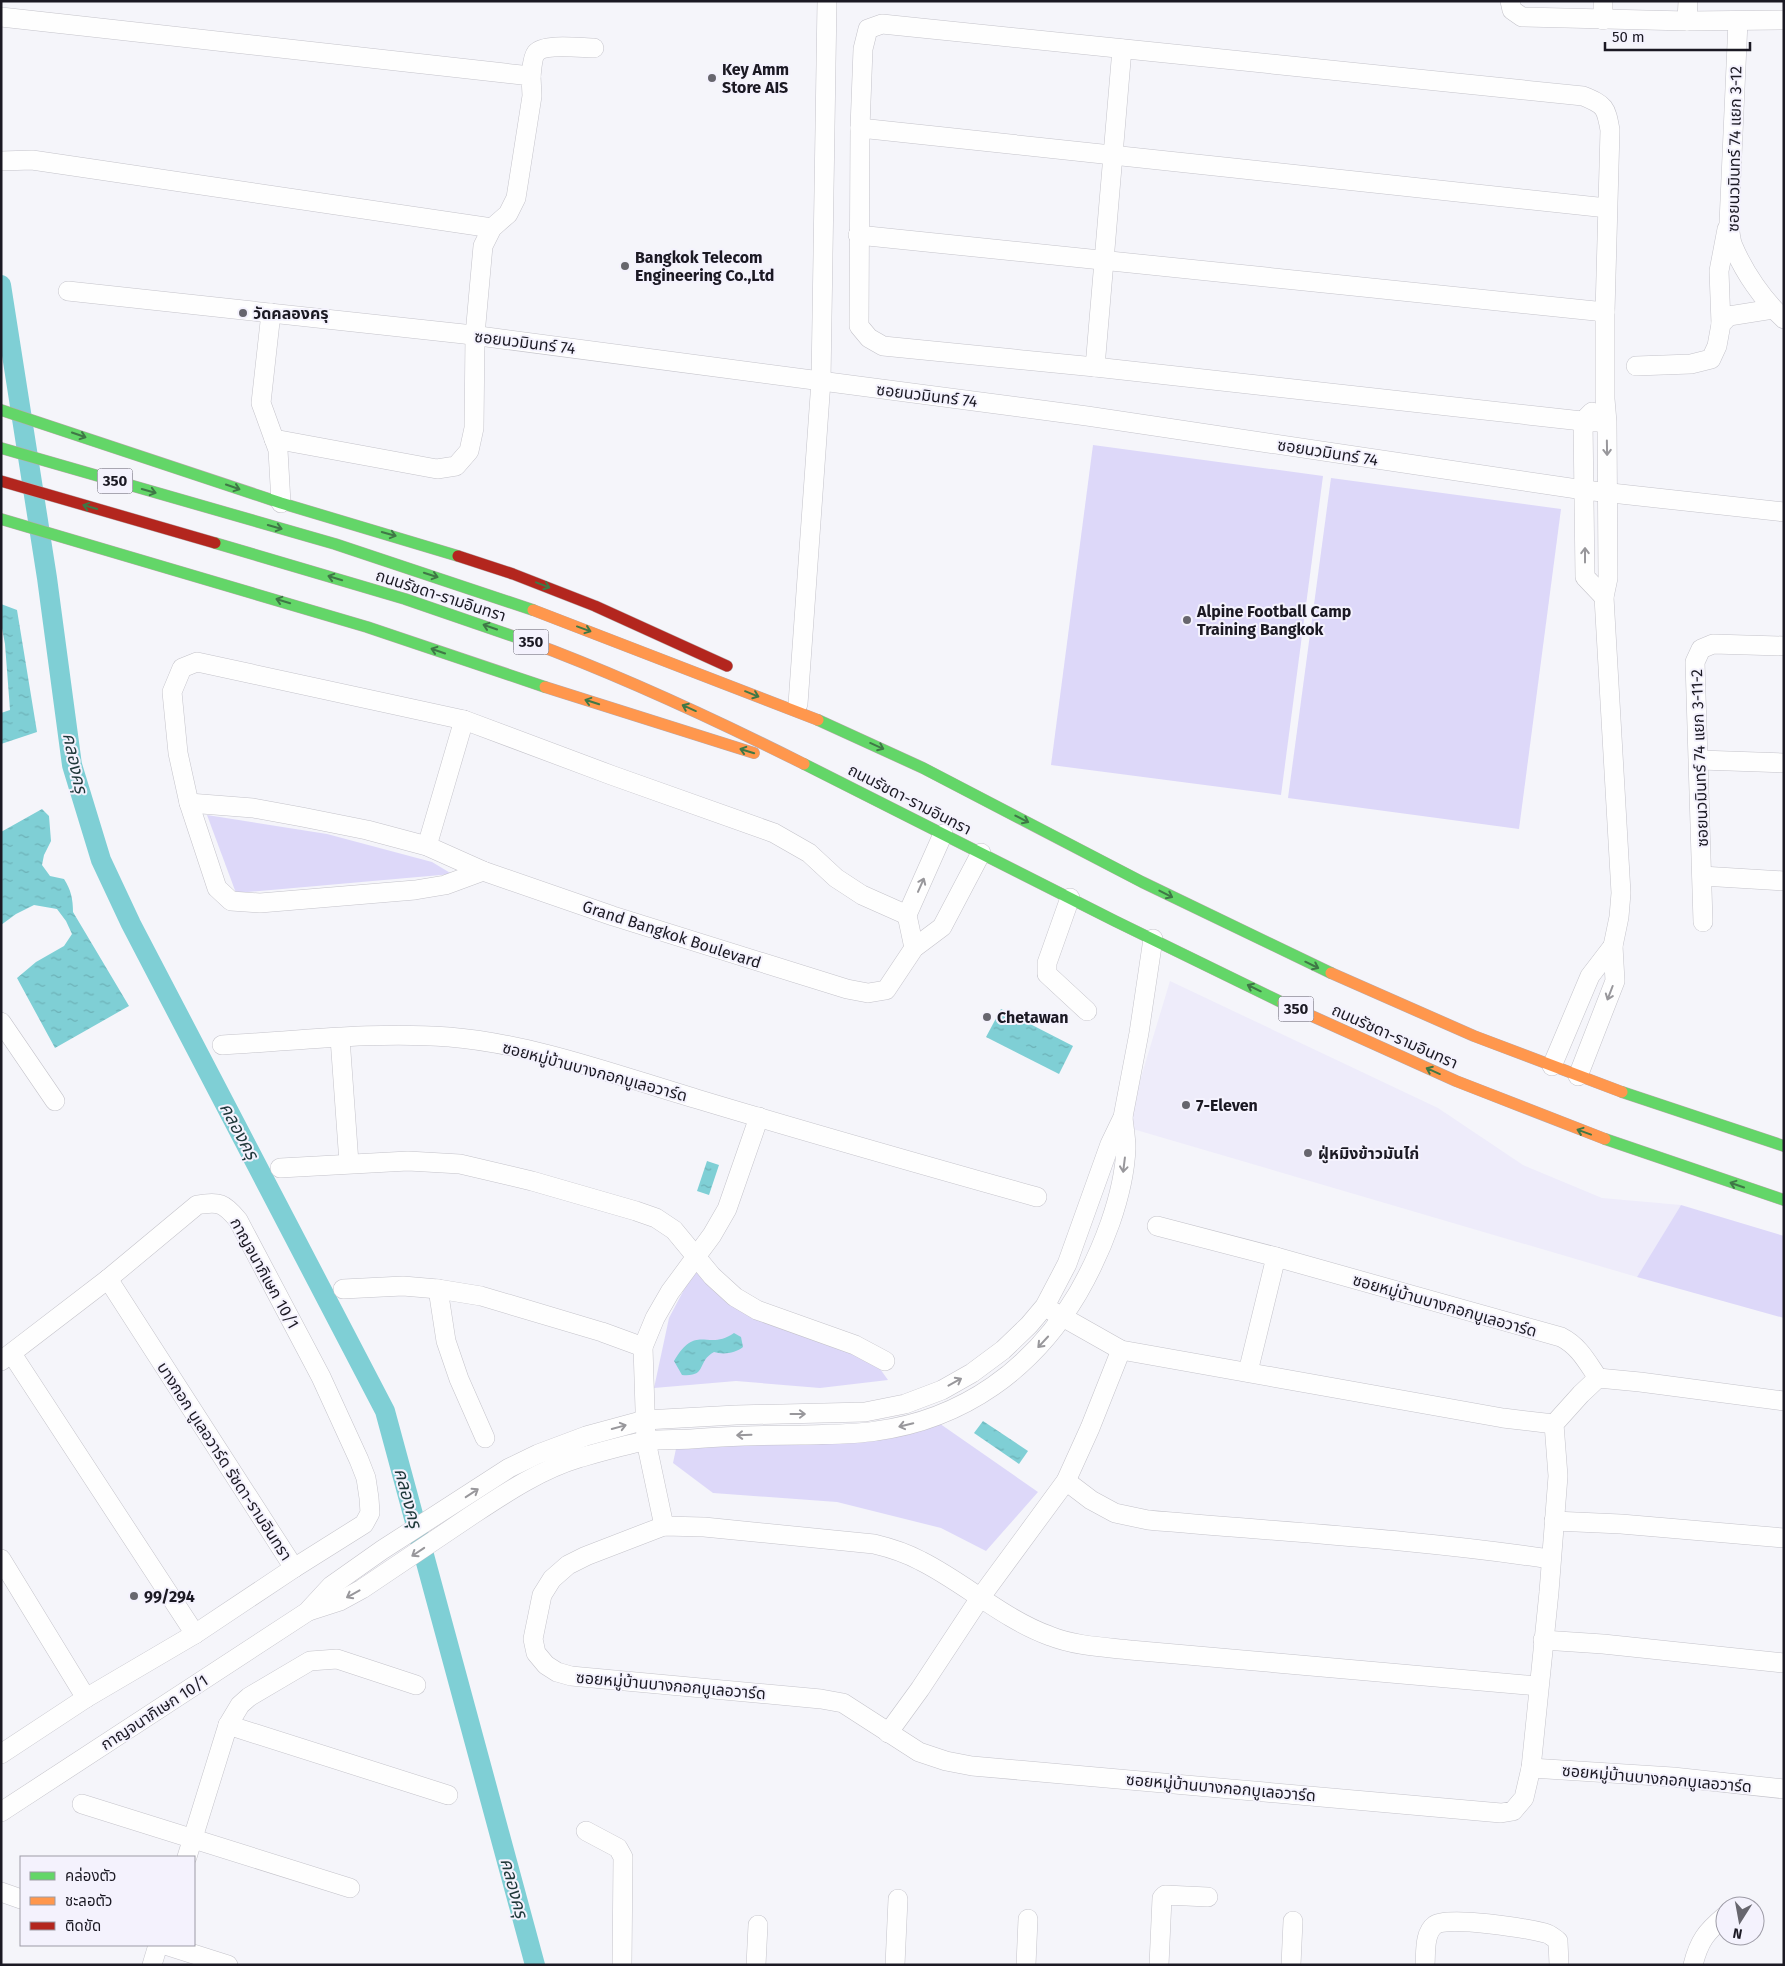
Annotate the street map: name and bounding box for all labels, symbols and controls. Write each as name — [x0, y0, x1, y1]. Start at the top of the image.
scale bar — [1605, 20, 1750, 52]
text: 50 m — [1612, 28, 1645, 46]
place label: Key Amm Store AIS — [722, 60, 789, 97]
street label: ซอยนวมินทร์ 74 แยก 3-12 — [1724, 66, 1745, 232]
marker: Key Amm Store AIS — [706, 72, 718, 84]
place label: Bangkok Telecom Engineering Co.,Ltd — [635, 248, 774, 285]
marker: Bangkok Telecom Engineering Co.,Ltd — [619, 260, 631, 272]
place label: วัดคลองครุ — [253, 304, 329, 323]
marker: วัดคลองครุ — [237, 307, 249, 319]
street label: ซอยนวมินทร์ 74 — [473, 327, 577, 358]
street label: ซอยนวมินทร์ 74 — [875, 380, 979, 411]
one-way arrow — [71, 431, 86, 440]
street label: ซอยนวมินทร์ 74 — [1276, 435, 1380, 470]
one-way arrow — [1602, 439, 1612, 455]
road number: 350 — [98, 468, 132, 494]
one-way arrow — [225, 483, 240, 492]
one-way arrow — [141, 486, 157, 496]
one-way arrow — [82, 501, 98, 511]
one-way arrow — [267, 523, 283, 533]
one-way arrow — [380, 530, 396, 540]
one-way arrow — [1580, 548, 1590, 564]
street label: ถนนรัชดา-รามอินทรา — [373, 565, 508, 625]
one-way arrow — [422, 571, 438, 580]
one-way arrow — [327, 572, 343, 582]
one-way arrow — [535, 581, 550, 591]
one-way arrow — [275, 595, 291, 605]
place label: Alpine Football Camp Training Bangkok — [1196, 602, 1351, 639]
marker: Alpine Football Camp Training Bangkok — [1181, 614, 1193, 626]
one-way arrow — [482, 622, 498, 632]
one-way arrow — [576, 625, 591, 634]
road number: 350 — [514, 630, 548, 654]
one-way arrow — [430, 646, 446, 655]
street label: ซอยนวมินทร์ 74 แยก 3-11-2 — [1687, 669, 1712, 847]
one-way arrow — [744, 690, 759, 699]
one-way arrow — [585, 697, 600, 706]
one-way arrow — [682, 702, 697, 712]
water label: คลองครุ — [58, 731, 92, 796]
one-way arrow — [869, 742, 884, 751]
one-way arrow — [739, 745, 755, 755]
street label: ถนนรัชดา-รามอินทรา — [845, 760, 975, 839]
one-way arrow — [1014, 815, 1029, 824]
one-way arrow — [917, 878, 927, 893]
one-way arrow — [1158, 890, 1173, 899]
street label: Grand Bangkok Boulevard — [580, 897, 764, 972]
one-way arrow — [1304, 961, 1319, 970]
one-way arrow — [1247, 983, 1262, 993]
one-way arrow — [1605, 985, 1614, 1001]
road number: 350 — [1278, 996, 1314, 1022]
street label: ถนนรัชดา-รามอินทรา — [1329, 1000, 1461, 1073]
place label: Chetawan — [997, 1008, 1069, 1027]
marker: Chetawan — [981, 1011, 993, 1023]
street label: ซอยหมู่บ้านบางกอกบูเลอวาร์ด — [500, 1038, 689, 1105]
one-way arrow — [1426, 1066, 1441, 1076]
place label: 7-Eleven — [1196, 1096, 1258, 1115]
water label: คลองครุ — [215, 1099, 264, 1164]
marker: 7-Eleven — [1180, 1099, 1192, 1111]
one-way arrow — [1576, 1126, 1592, 1136]
place label: ฝู่หมิงข้าวมันไก่ — [1318, 1144, 1419, 1164]
marker: ฝู่หมิงข้าวมันไก่ — [1302, 1147, 1314, 1159]
one-way arrow — [1118, 1157, 1128, 1173]
one-way arrow — [1730, 1180, 1746, 1189]
street label: กาญจนาภิเษก 10/1 — [226, 1214, 303, 1332]
street label: ซอยหมู่บ้านบางกอกบูเลอวาร์ด — [1351, 1270, 1539, 1341]
one-way arrow — [1037, 1336, 1049, 1349]
street label: บางกอก บูเลอวาร์ด รัชดา-รามอินทรา — [153, 1358, 296, 1564]
one-way arrow — [948, 1377, 963, 1387]
one-way arrow — [790, 1409, 806, 1419]
one-way arrow — [899, 1421, 915, 1430]
one-way arrow — [611, 1422, 627, 1431]
one-way arrow — [737, 1431, 753, 1440]
water label: คลองครุ — [389, 1466, 427, 1532]
one-way arrow — [465, 1488, 479, 1498]
one-way arrow — [411, 1546, 425, 1557]
place label: 99/294 — [144, 1587, 195, 1606]
one-way arrow — [346, 1589, 360, 1599]
marker: 99/294 — [128, 1590, 140, 1602]
street label: ซอยหมู่บ้านบางกอกบูเลอวาร์ด — [575, 1668, 767, 1703]
street label: กาญจนาภิเษก 10/1 — [97, 1671, 211, 1754]
street label: ซอยหมู่บ้านบางกอกบูเลอวาร์ด — [1561, 1761, 1753, 1796]
street label: ซอยหมู่บ้านบางกอกบูเลอวาร์ด — [1125, 1770, 1317, 1805]
legend — [20, 1856, 195, 1946]
water label: คลองครุ — [495, 1856, 533, 1922]
text: คล่องตัว — [65, 1867, 116, 1885]
text: ชะลอตัว — [65, 1892, 112, 1910]
north arrow — [1715, 1896, 1765, 1946]
text: ติดขัด — [65, 1917, 101, 1935]
text: N — [1731, 1924, 1744, 1943]

